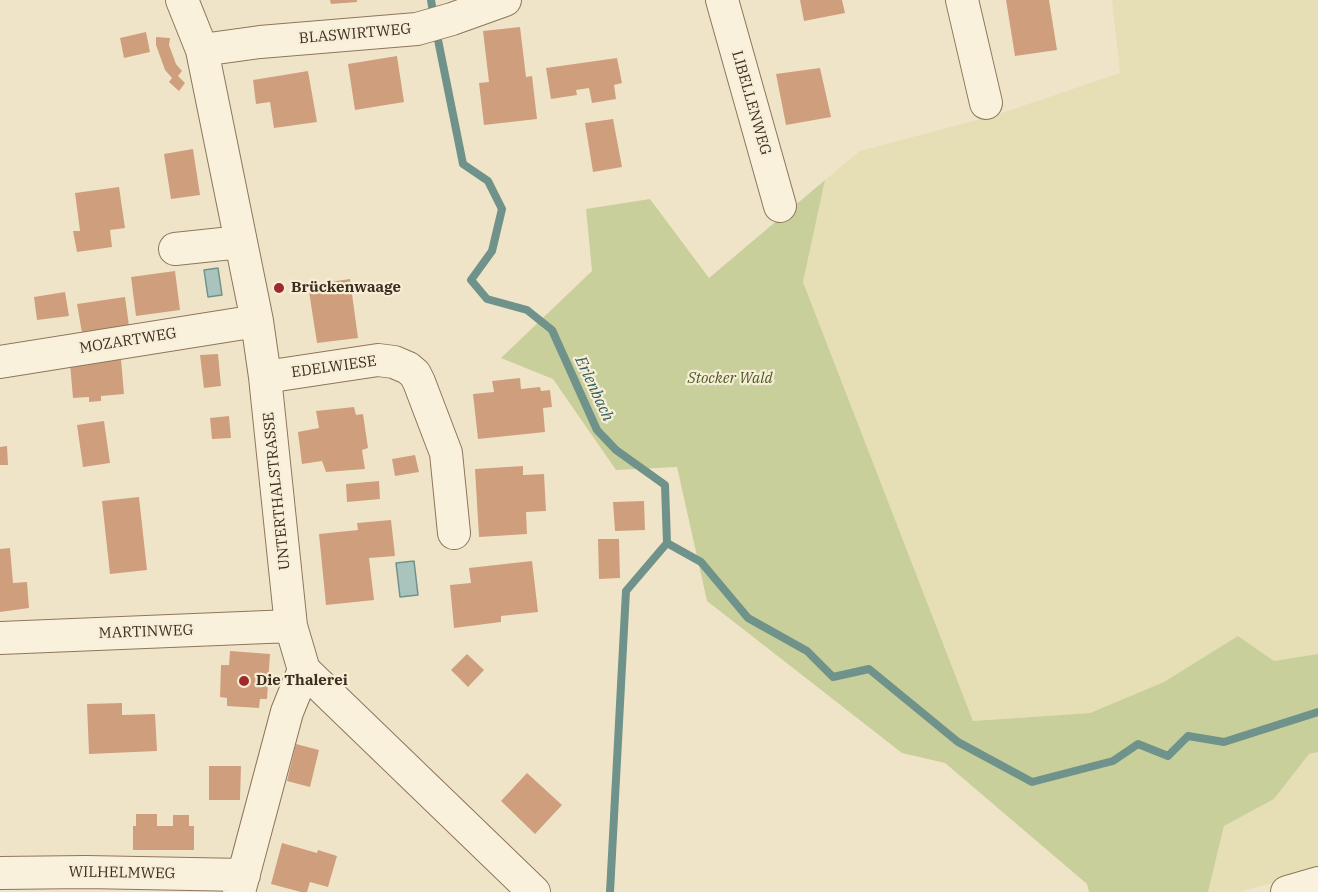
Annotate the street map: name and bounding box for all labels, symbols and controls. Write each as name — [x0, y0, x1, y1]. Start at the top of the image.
street label: BLASWIRTWEG — [298, 20, 412, 48]
street label: LIBELLENWEG — [727, 49, 775, 157]
place label: Brückenwaage — [291, 279, 401, 297]
marker: Brückenwaage — [272, 281, 286, 295]
street label: MOZARTWEG — [78, 324, 178, 358]
street label: EDELWIESE — [290, 352, 378, 382]
water label: Erlenbach — [571, 353, 617, 425]
park label: Stocker Wald — [687, 370, 773, 388]
street label: UNTERTHALSTRASSE — [260, 411, 294, 571]
street label: MARTINWEG — [98, 621, 194, 643]
place label: Die Thalerei — [256, 672, 348, 690]
marker: Die Thalerei — [237, 674, 251, 688]
street label: WILHELMWEG — [68, 863, 176, 883]

